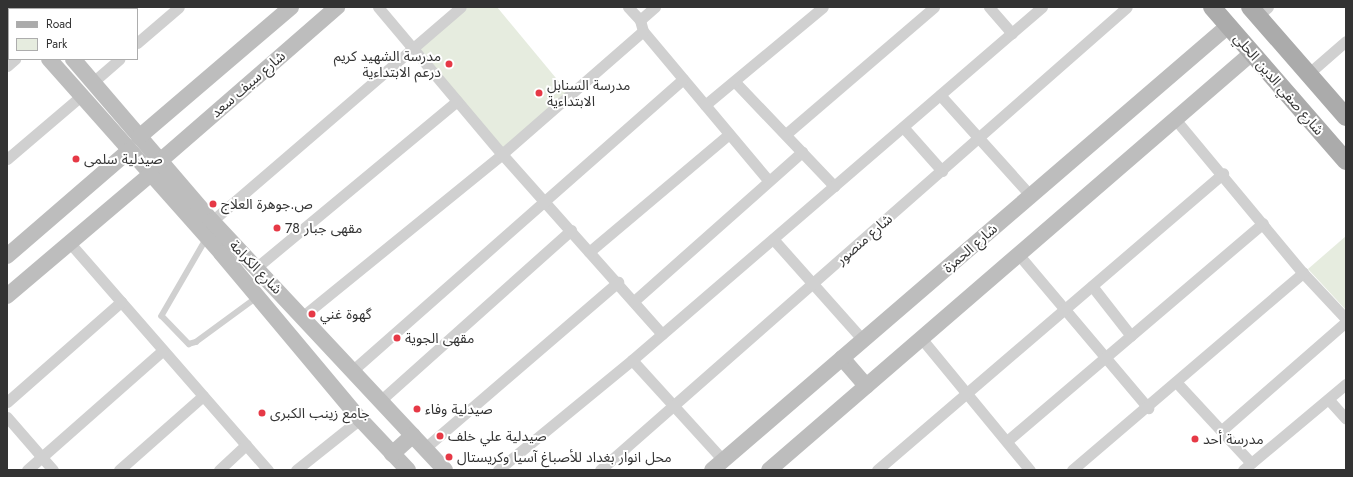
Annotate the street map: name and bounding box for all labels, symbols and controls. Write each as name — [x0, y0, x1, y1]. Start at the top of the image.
legend — [8, 8, 138, 60]
text: Road — [46, 15, 72, 33]
street label: شارع صفي الدين الحلي — [1230, 30, 1328, 138]
text: Park — [46, 35, 67, 53]
street label: شارع سيف سعد — [207, 47, 289, 121]
place label: مدرسة الشهيد كريم درعم الابتداءية — [334, 48, 441, 80]
marker: مدرسة الشهيد كريم درعم الابتداءية — [444, 59, 454, 69]
place label: مدرسة السنابل الابتداءية — [547, 77, 630, 110]
marker: مدرسة السنابل الابتداءية — [534, 88, 544, 98]
place label: صيدلية سلمى — [84, 151, 163, 167]
marker: صيدلية سلمى — [71, 154, 81, 164]
place label: ص.جوهرة العلاج — [221, 196, 313, 212]
marker: ص.جوهرة العلاج — [208, 199, 218, 209]
street label: شارع منصور — [833, 210, 895, 268]
place label: مقهى جبار 78 — [285, 220, 362, 236]
street label: شارع الحمزة — [940, 220, 1000, 276]
marker: مقهى جبار 78 — [272, 223, 282, 233]
street label: شارع الكرامة — [226, 237, 286, 297]
place label: گهوة غني — [320, 306, 371, 322]
marker: گهوة غني — [307, 309, 317, 319]
place label: مقهى الجوية — [405, 330, 474, 346]
marker: مقهى الجوية — [392, 333, 402, 343]
place label: صيدلية وفاء — [425, 401, 493, 417]
marker: صيدلية وفاء — [412, 404, 422, 414]
place label: جامع زينب الكبرى — [270, 405, 370, 421]
marker: جامع زينب الكبرى — [257, 408, 267, 418]
place label: صيدلية علي خلف — [448, 428, 547, 444]
marker: صيدلية علي خلف — [435, 431, 445, 441]
place label: مدرسة أحد — [1203, 431, 1263, 447]
marker: مدرسة أحد — [1190, 434, 1200, 444]
place label: محل انوار بغداد للأصباغ آسيا وكريستال — [457, 449, 672, 465]
marker: محل انوار بغداد للأصباغ آسيا وكريستال — [444, 452, 454, 462]

